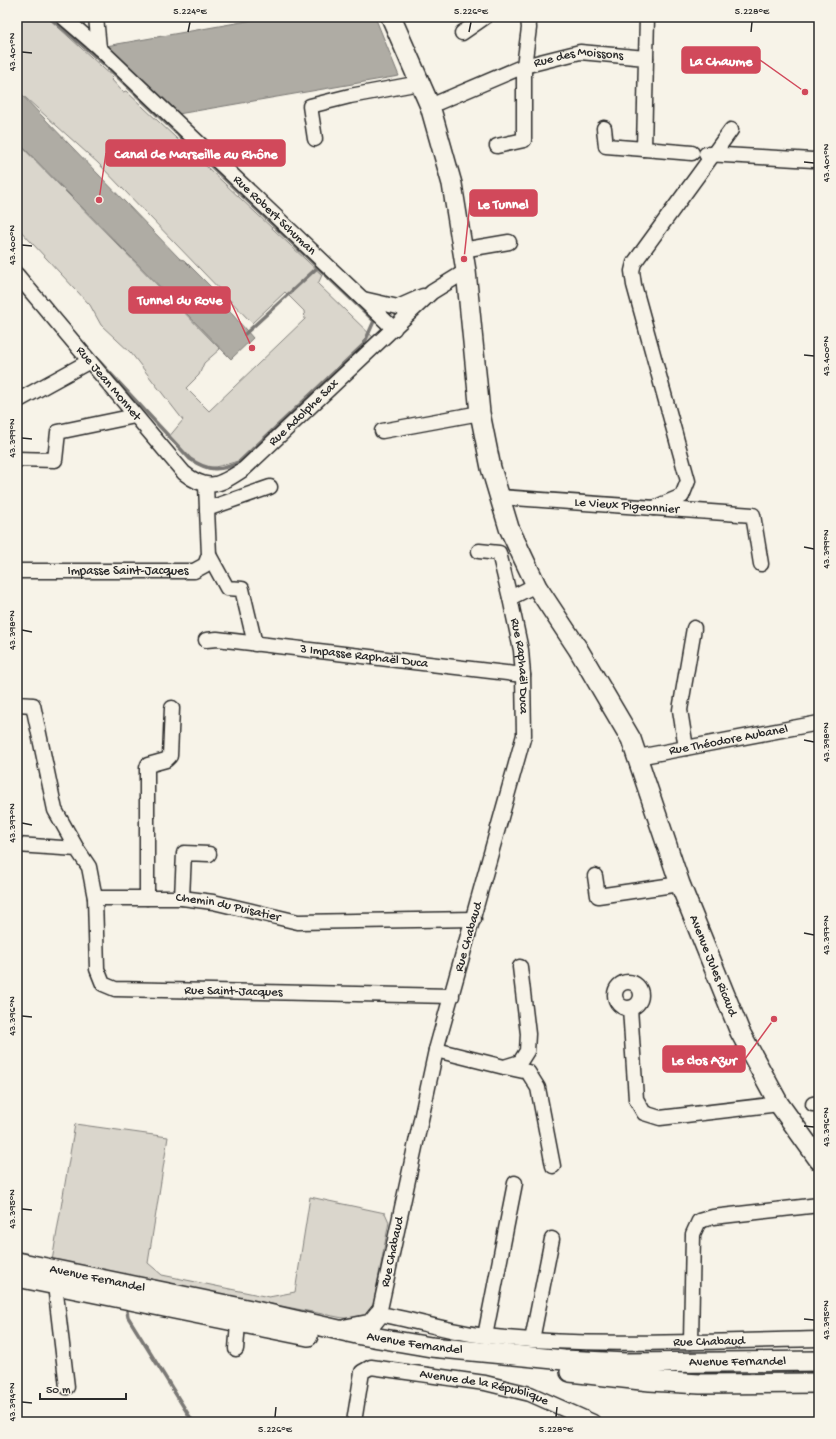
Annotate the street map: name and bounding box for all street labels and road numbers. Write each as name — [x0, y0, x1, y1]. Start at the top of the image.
street label: Rue des Moissons — [532, 44, 625, 71]
street label: Rue Robert Schuman — [230, 172, 320, 259]
street label: Rue Jean Monnet — [73, 343, 145, 425]
street label: Rue Adolphe Sax — [266, 376, 342, 449]
street label: Le Vieux Pigeonnier — [574, 495, 681, 517]
street label: Impasse Saint-Jacques — [68, 564, 190, 579]
street label: Rue Raphaël Duca — [507, 617, 531, 715]
street label: 3 Impasse Raphaël Duca — [298, 641, 430, 671]
street label: Rue Théodore Aubanel — [668, 721, 789, 759]
street label: Chemin du Puisatier — [176, 891, 283, 925]
street label: Rue Chabaud — [452, 899, 486, 974]
street label: Avenue Jules Ricaud — [686, 913, 741, 1020]
street label: Rue Saint-Jacques — [184, 983, 284, 1000]
street label: Rue Chabaud — [378, 1214, 408, 1289]
street label: Avenue Fernandel — [48, 1261, 146, 1296]
street label: Avenue Fernandel — [365, 1329, 464, 1358]
street label: Rue Chabaud — [673, 1333, 746, 1350]
street label: Avenue Fernandel — [689, 1354, 786, 1370]
street label: Avenue de la République — [419, 1366, 551, 1409]

